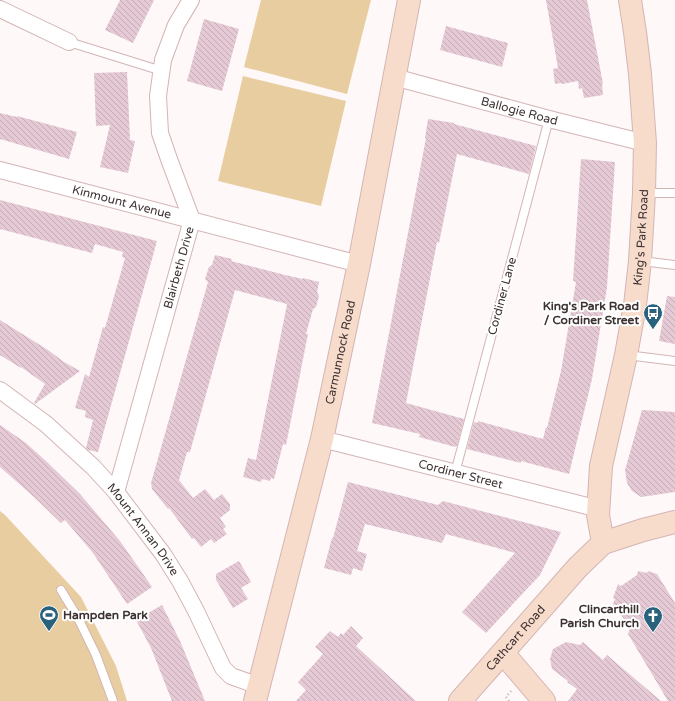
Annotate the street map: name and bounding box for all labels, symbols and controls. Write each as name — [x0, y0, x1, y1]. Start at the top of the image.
street label: Ballogie Road — [479, 94, 559, 128]
street label: Kinmount Avenue — [71, 182, 173, 222]
street label: King's Park Road — [630, 189, 651, 286]
street label: Blairbeth Drive — [161, 225, 197, 310]
street label: Cordiner Lane — [485, 255, 519, 336]
street label: Carmunnock Road — [322, 299, 358, 406]
place label: King's Park Road / Cordiner Street — [543, 299, 639, 327]
bus stop icon: King's Park Road / Cordiner Street — [642, 302, 664, 330]
street label: Cordiner Street — [417, 457, 505, 492]
street label: Mount Annan Drive — [104, 480, 182, 578]
street label: Cathcart Road — [483, 602, 548, 674]
place label: Clincarthill Parish Church — [560, 602, 639, 630]
sports icon: Hampden Park — [38, 604, 60, 632]
church icon: Clincarthill Parish Church — [642, 605, 664, 633]
place label: Hampden Park — [63, 608, 148, 623]

